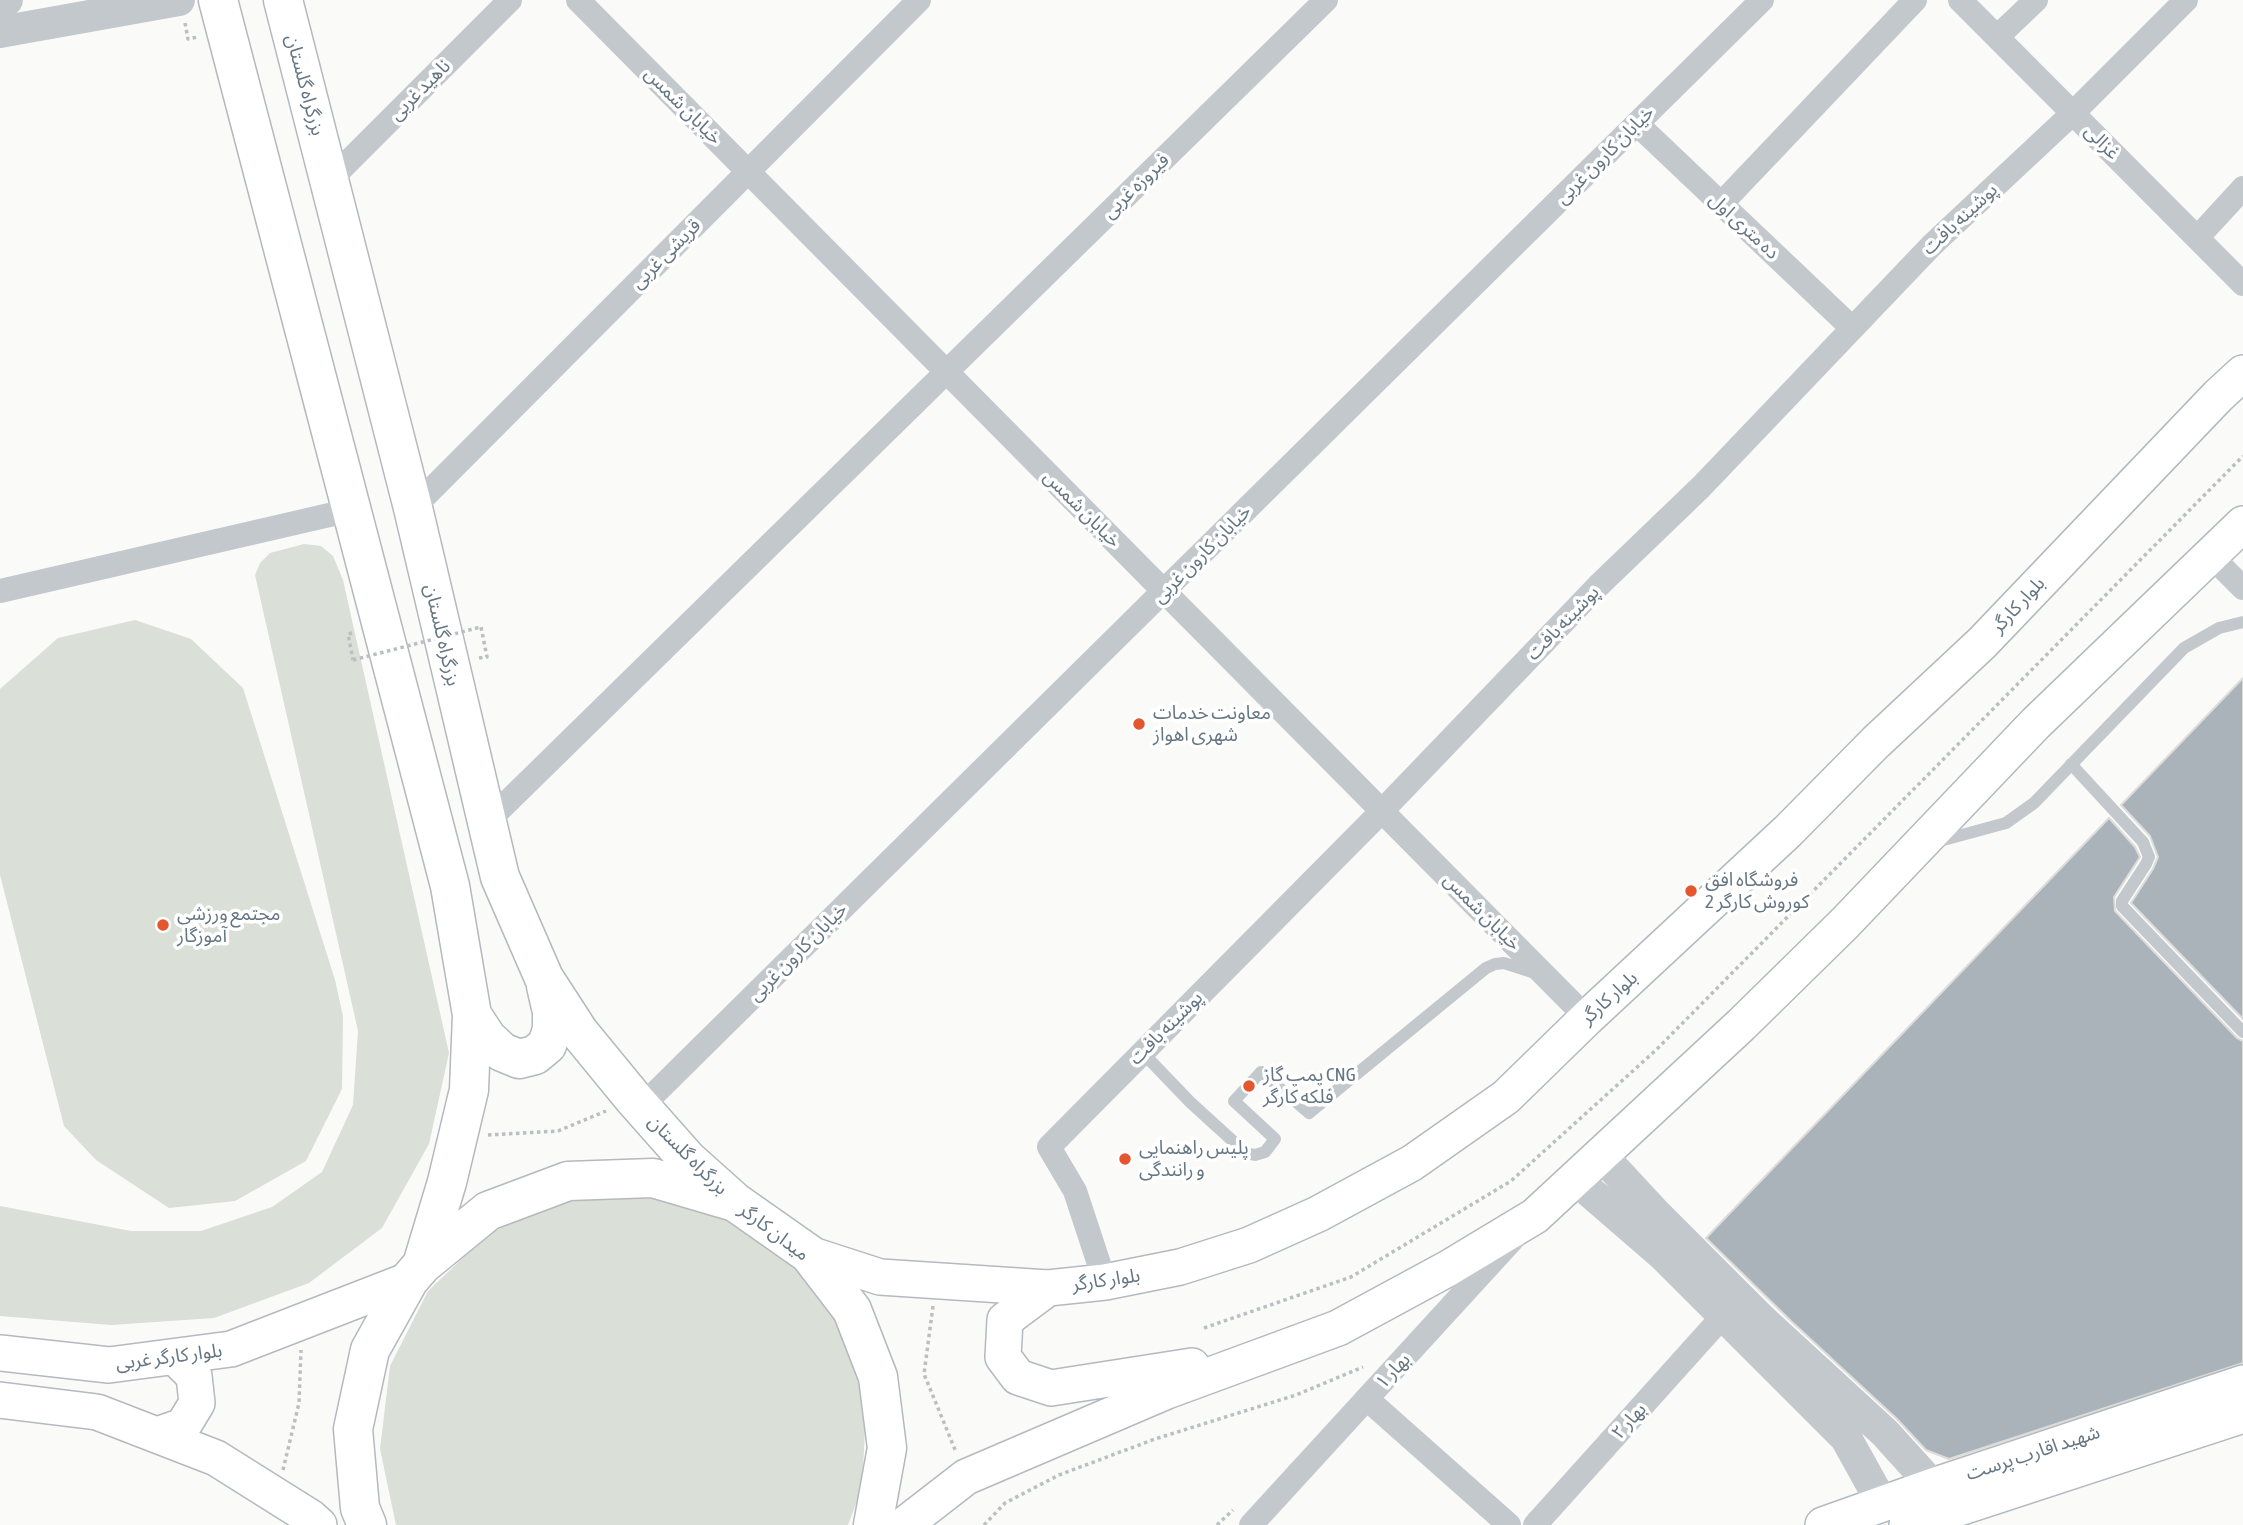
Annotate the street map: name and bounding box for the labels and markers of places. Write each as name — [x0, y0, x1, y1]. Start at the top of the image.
place label: معاونت خدمات شهری اهواز — [1153, 702, 1271, 746]
marker: معاونت خدمات شهری اهواز — [1131, 716, 1147, 732]
place label: فروشگاه افق کوروش کارگر 2 — [1705, 869, 1809, 913]
marker: فروشگاه افق کوروش کارگر 2 — [1683, 883, 1699, 899]
place label: مجتمع ورزشی آموزگار — [177, 903, 281, 947]
marker: مجتمع ورزشی آموزگار — [155, 917, 171, 933]
place label: پمپ گاز CNG فلکه کارگر — [1263, 1064, 1356, 1108]
marker: پمپ گاز CNG فلکه کارگر — [1241, 1078, 1257, 1094]
place label: پلیس راهنمایی و رانندگی — [1139, 1137, 1249, 1181]
marker: پلیس راهنمایی و رانندگی — [1117, 1151, 1133, 1167]

